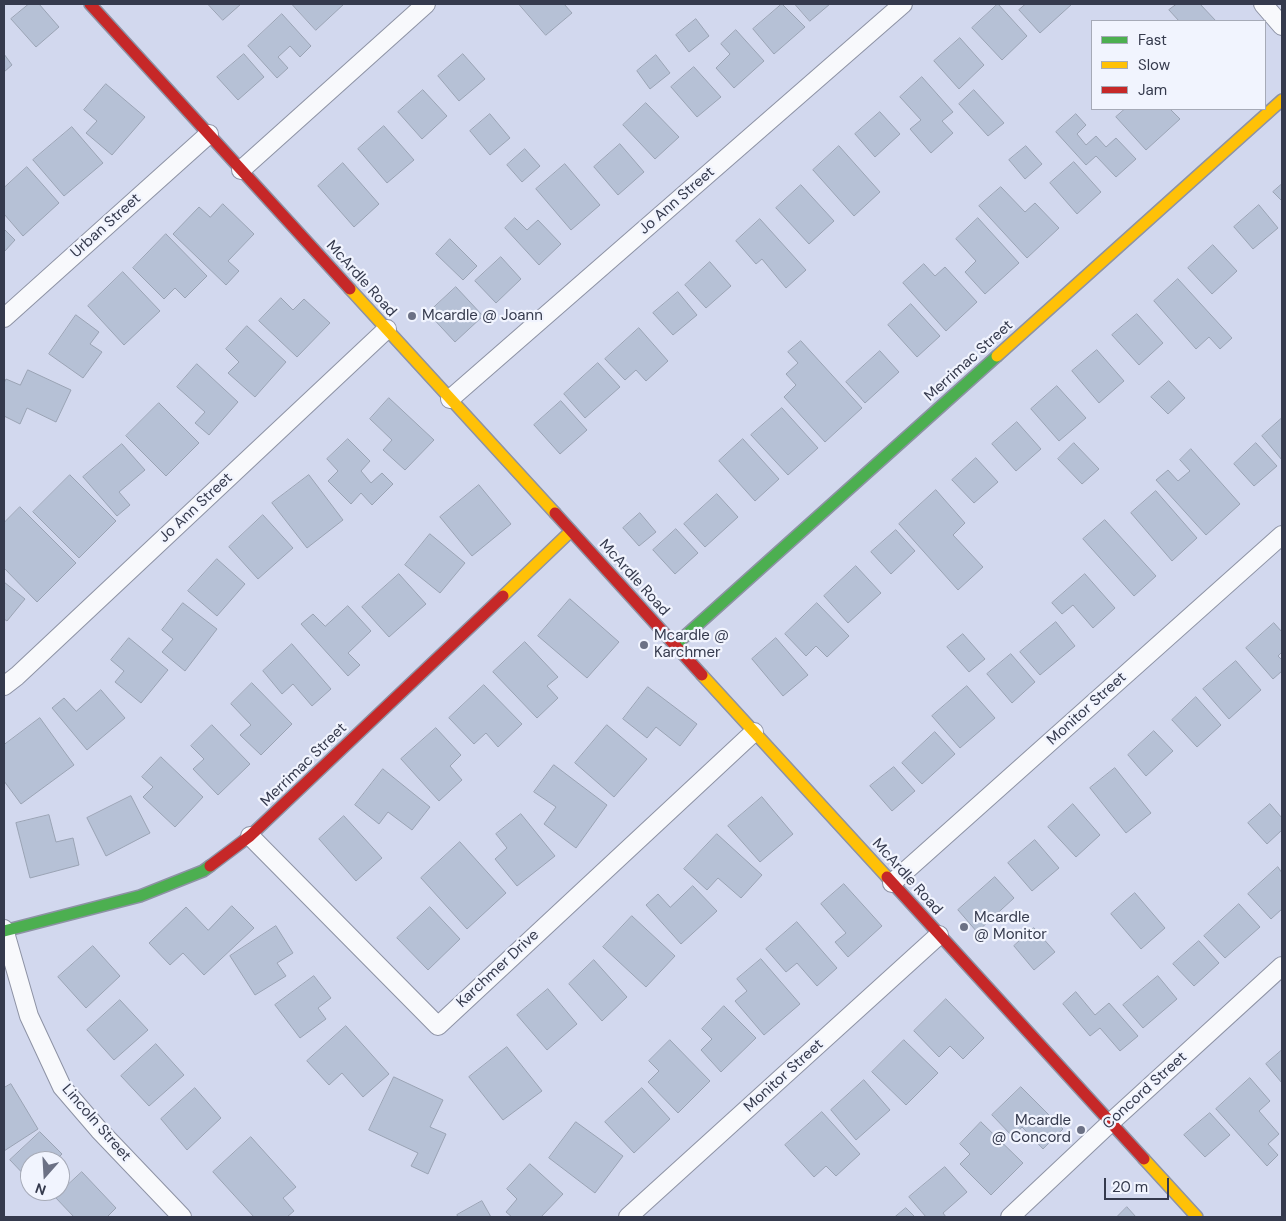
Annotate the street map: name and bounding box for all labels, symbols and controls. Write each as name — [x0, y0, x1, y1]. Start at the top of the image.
legend — [1091, 20, 1266, 110]
text: Fast — [1138, 30, 1167, 50]
text: Slow — [1138, 55, 1170, 75]
text: Jam — [1138, 80, 1167, 100]
street label: Jo Ann Street — [636, 163, 718, 239]
street label: Urban Street — [67, 190, 145, 262]
street label: McArdle Road — [322, 237, 400, 321]
place label: Mcardle @ Joann — [422, 307, 543, 325]
marker: Mcardle @ Joann — [406, 310, 418, 322]
street label: Merrimac Street — [921, 317, 1017, 405]
street label: Jo Ann Street — [155, 469, 237, 547]
street label: McArdle Road — [595, 536, 673, 620]
place label: Mcardle @ Karchmer — [654, 627, 729, 662]
marker: Mcardle @ Karchmer — [638, 639, 650, 651]
street label: Monitor Street — [1044, 669, 1130, 749]
street label: Merrimac Street — [257, 719, 351, 811]
street label: McArdle Road — [868, 835, 946, 919]
place label: Mcardle @ Monitor — [974, 909, 1047, 944]
marker: Mcardle @ Monitor — [958, 921, 970, 933]
street label: Karchmer Drive — [453, 926, 543, 1012]
street label: Monitor Street — [741, 1036, 827, 1116]
street label: Concord Street — [1099, 1049, 1191, 1133]
street label: Lincoln Street — [58, 1081, 134, 1165]
place label: Mcardle @ Concord — [992, 1112, 1071, 1147]
marker: Mcardle @ Concord — [1075, 1124, 1087, 1136]
north arrow — [20, 1151, 70, 1201]
scale bar — [1106, 1168, 1171, 1200]
text: 20 m — [1112, 1177, 1148, 1197]
text: N — [33, 1179, 48, 1199]

